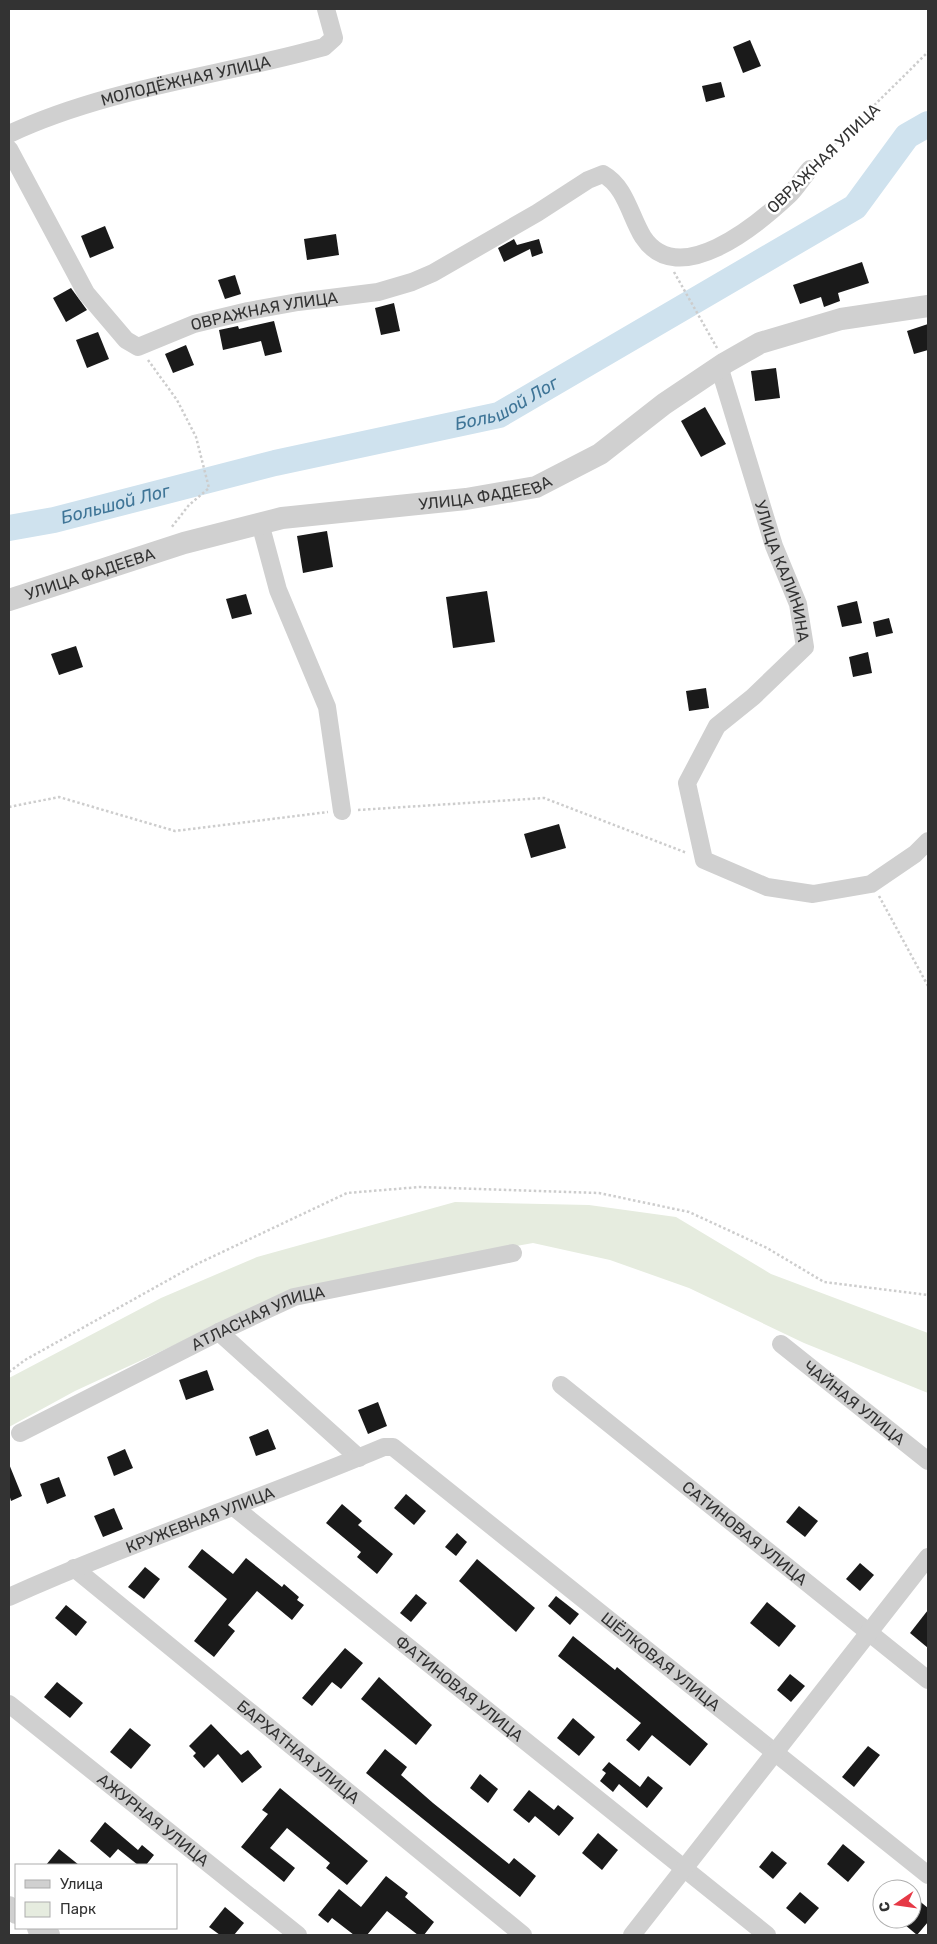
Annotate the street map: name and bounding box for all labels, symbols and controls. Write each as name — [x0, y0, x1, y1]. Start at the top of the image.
street label: МОЛОДЁЖНАЯ УЛИЦА — [99, 52, 273, 110]
street label: ОВРАЖНАЯ УЛИЦА — [763, 99, 884, 217]
street label: ОВРАЖНАЯ УЛИЦА — [189, 288, 339, 334]
water label: Большой Лог — [453, 371, 563, 435]
street label: УЛИЦА ФАДЕЕВА — [418, 471, 555, 514]
water label: Большой Лог — [59, 479, 173, 529]
street label: УЛИЦА КАЛИНИНА — [751, 498, 813, 643]
street label: УЛИЦА ФАДЕЕВА — [23, 544, 157, 604]
street label: АТЛАСНАЯ УЛИЦА — [188, 1282, 327, 1355]
street label: ЧАЙНАЯ УЛИЦА — [800, 1357, 909, 1449]
street label: САТИНОВАЯ УЛИЦА — [678, 1477, 811, 1589]
street label: КРУЖЕВНАЯ УЛИЦА — [123, 1483, 277, 1557]
street label: ШЁЛКОВАЯ УЛИЦА — [597, 1608, 724, 1715]
street label: ФАТИНОВАЯ УЛИЦА — [392, 1632, 527, 1746]
street label: БАРХАТНАЯ УЛИЦА — [233, 1696, 364, 1808]
street label: АЖУРНАЯ УЛИЦА — [94, 1770, 213, 1870]
legend — [15, 1864, 178, 1929]
text: Улица — [60, 1875, 103, 1893]
north arrow — [872, 1879, 922, 1929]
text: Парк — [60, 1900, 96, 1918]
text: С — [875, 1900, 894, 1914]

